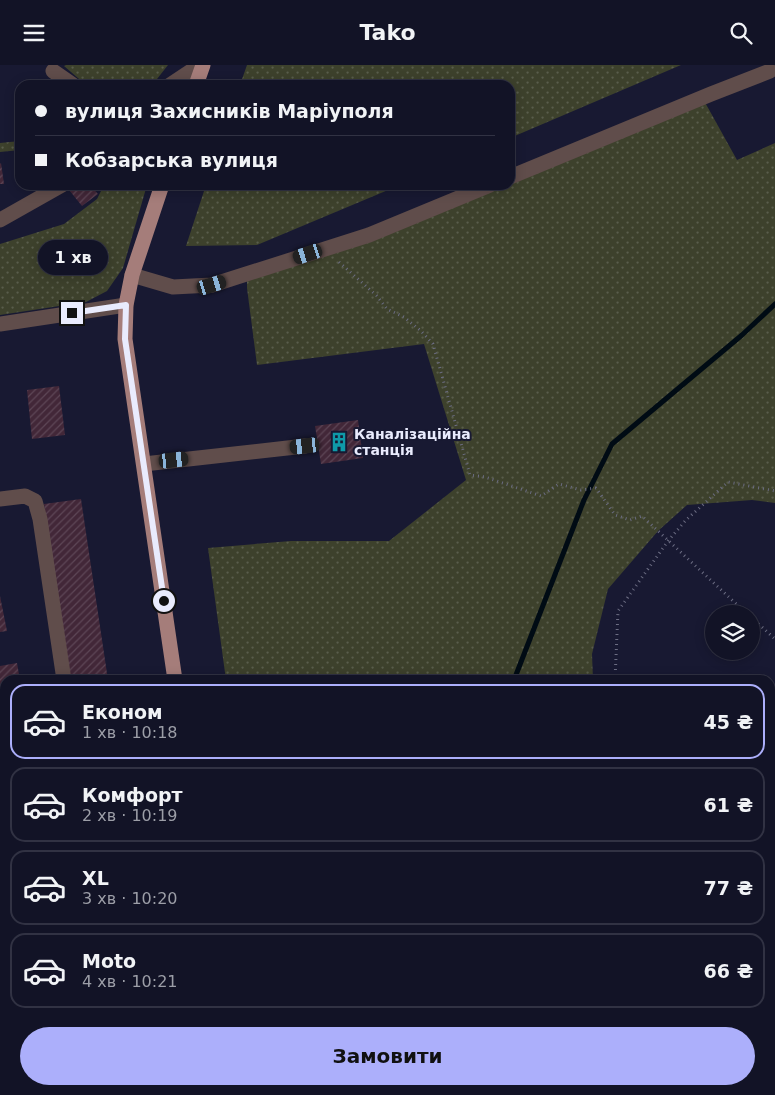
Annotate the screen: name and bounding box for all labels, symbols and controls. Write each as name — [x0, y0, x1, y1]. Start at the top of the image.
icon: menu — [20, 19, 48, 47]
icon: search — [727, 19, 755, 47]
text: Tako — [359, 20, 416, 45]
text: вулиця Захисників Маріуполя — [65, 100, 394, 122]
text: Кобзарська вулиця — [65, 149, 278, 171]
callout: 1 хв — [37, 241, 107, 275]
car — [291, 242, 324, 266]
text: 1 хв — [54, 248, 92, 267]
car — [195, 273, 228, 297]
route end — [61, 302, 83, 324]
place label: Каналізаційна станція — [354, 426, 471, 458]
building icon: Каналізаційна станція — [328, 431, 350, 453]
car — [289, 437, 320, 455]
car — [158, 451, 189, 469]
route start — [153, 590, 175, 612]
map controls — [705, 605, 760, 660]
button: layers — [705, 605, 760, 660]
icon: car — [22, 699, 67, 744]
text: Економ — [82, 701, 163, 723]
text: 45 ₴ — [704, 711, 753, 733]
text: 1 хв · 10:18 — [82, 723, 178, 742]
icon: car — [22, 782, 67, 827]
text: Комфорт — [82, 784, 183, 806]
text: 61 ₴ — [704, 794, 753, 816]
text: 2 хв · 10:19 — [82, 806, 178, 825]
icon: car — [22, 865, 67, 910]
text: XL — [82, 867, 109, 889]
text: 77 ₴ — [704, 877, 753, 899]
text: 3 хв · 10:20 — [82, 889, 178, 908]
icon: car — [22, 948, 67, 993]
text: Moto — [82, 950, 136, 972]
text: 66 ₴ — [704, 960, 753, 982]
text: 4 хв · 10:21 — [82, 972, 178, 991]
button: Замовити — [20, 1027, 755, 1085]

